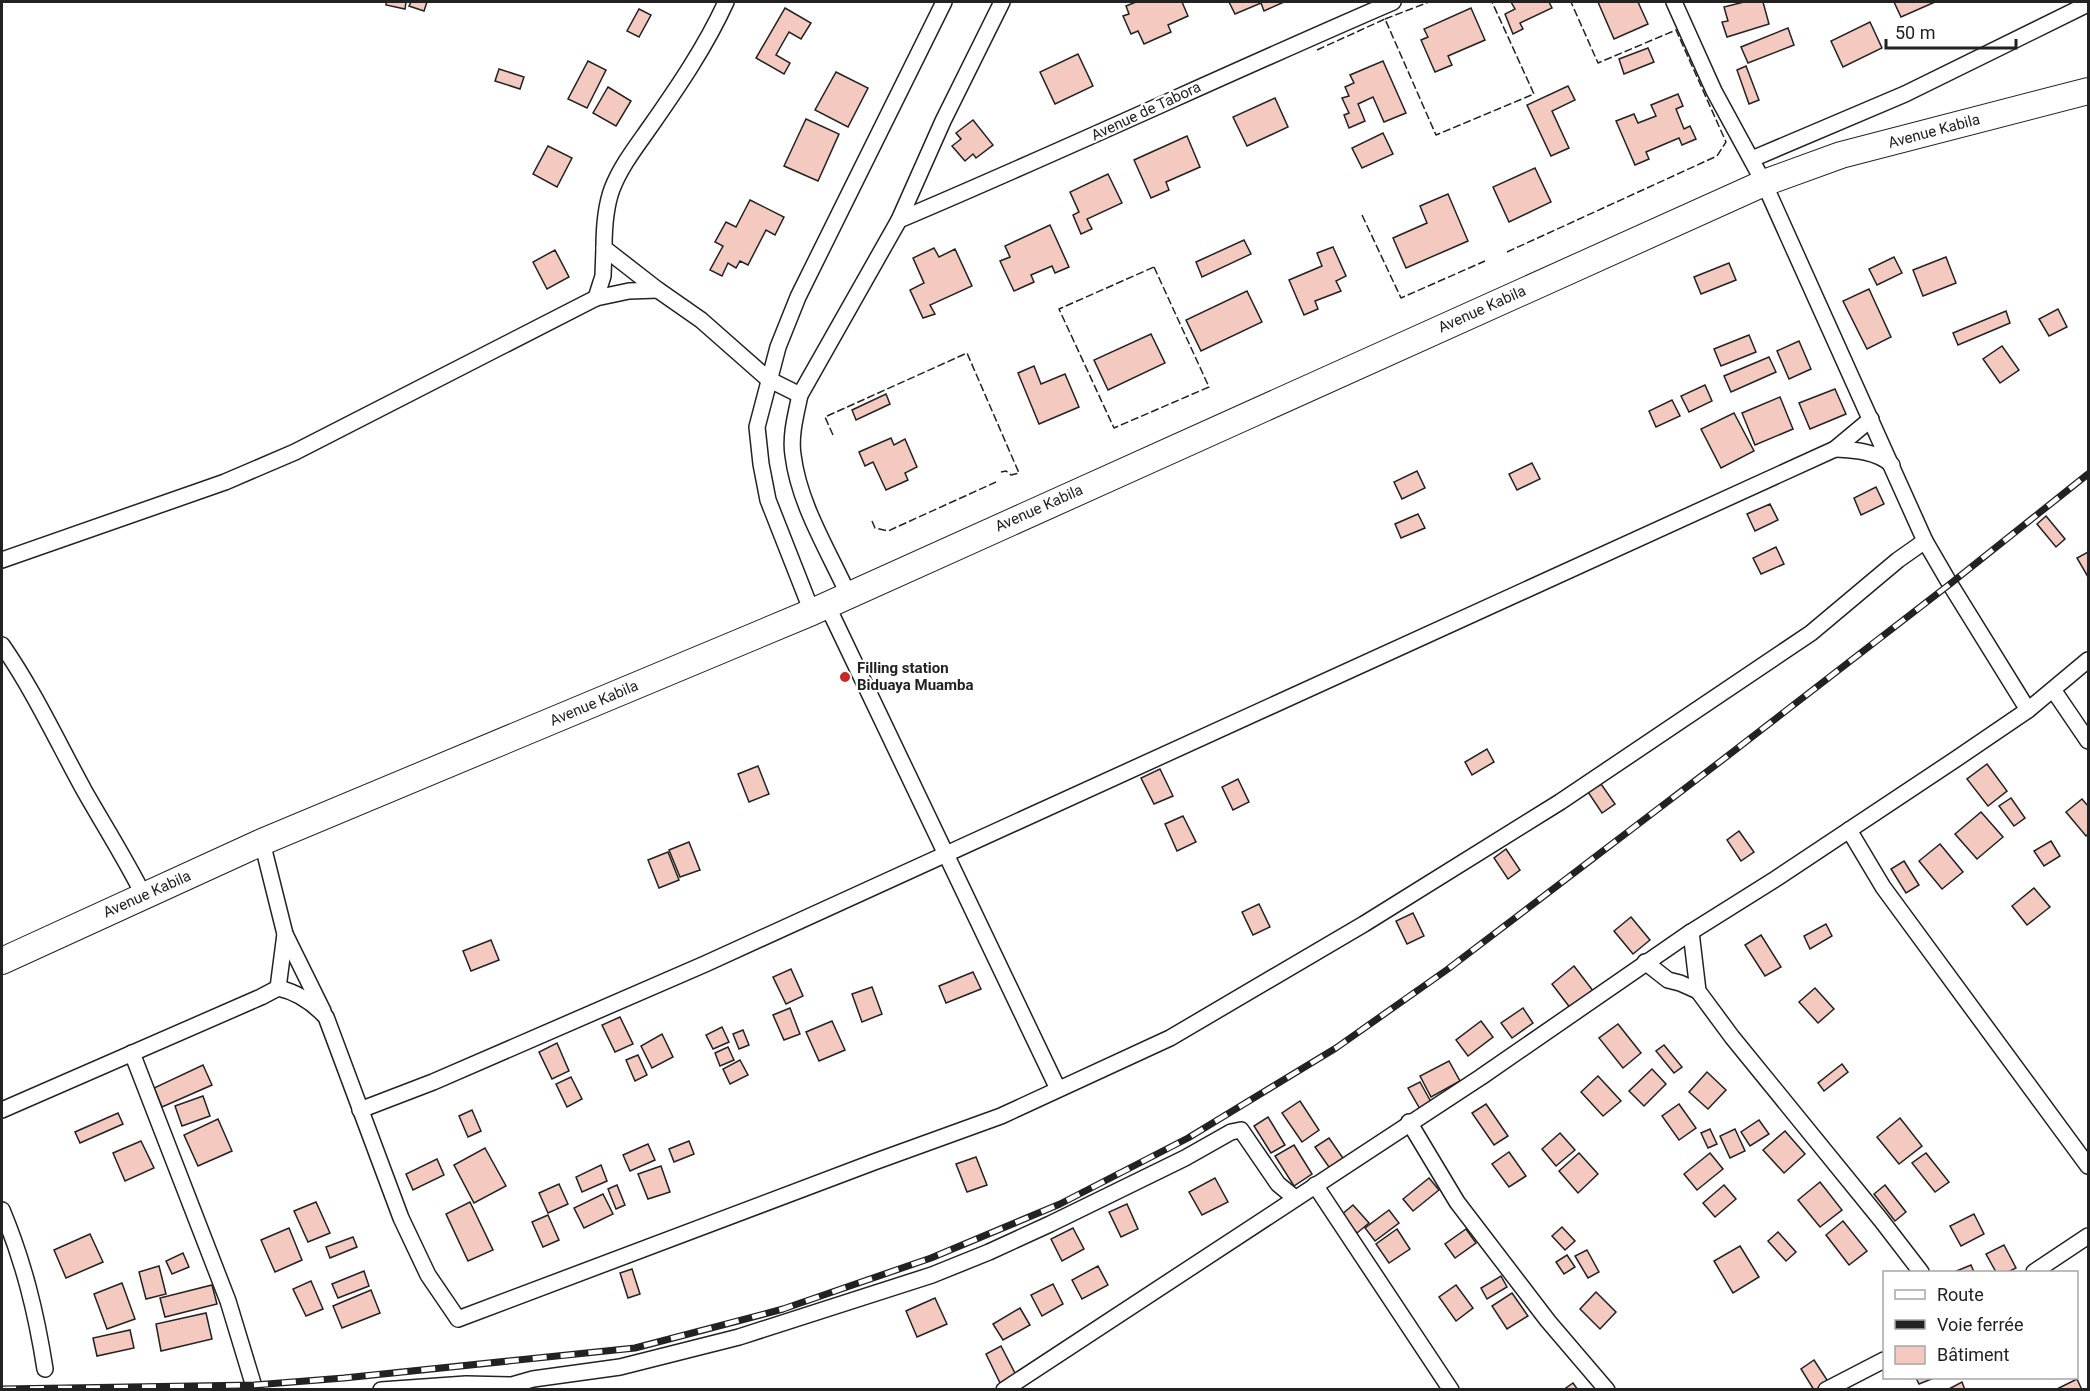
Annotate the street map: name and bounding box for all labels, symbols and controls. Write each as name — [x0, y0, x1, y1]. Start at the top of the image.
scale bar — [1886, 12, 2016, 50]
text: 50 m — [1895, 22, 1935, 43]
street label: Avenue de Tabora — [1088, 78, 1204, 144]
street label: Avenue Kabila — [1886, 110, 1982, 152]
street label: Avenue Kabila — [1435, 282, 1529, 336]
street label: Avenue Kabila — [992, 481, 1086, 535]
place label: Filling station Biduaya Muamba — [857, 659, 974, 694]
marker: Filling station Biduaya Muamba — [838, 670, 852, 684]
street label: Avenue Kabila — [547, 676, 641, 730]
street label: Avenue Kabila — [100, 867, 194, 921]
legend — [1883, 1271, 2078, 1379]
text: Route — [1937, 1284, 1984, 1305]
text: Voie ferrée — [1937, 1314, 2023, 1335]
text: Bâtiment — [1937, 1344, 2010, 1365]

